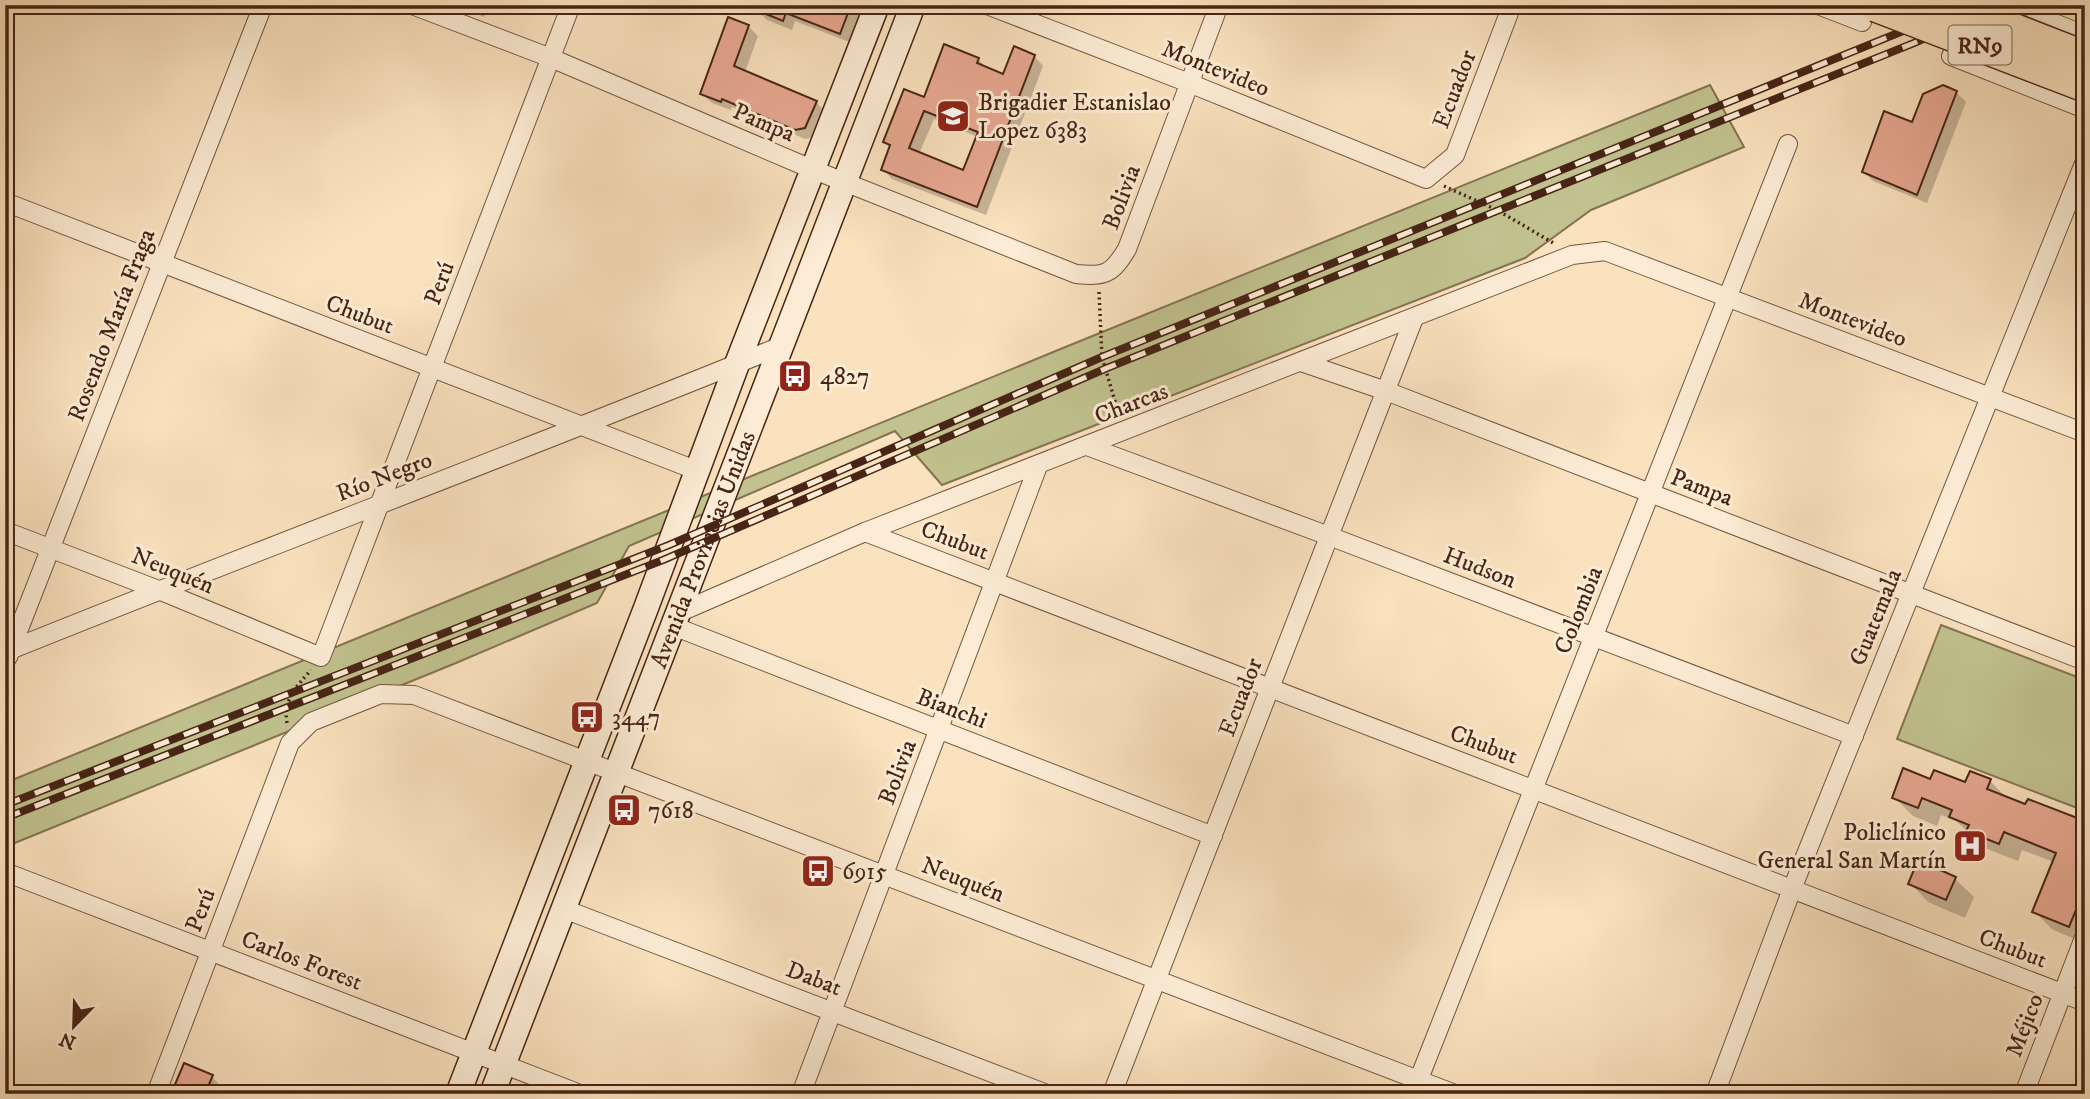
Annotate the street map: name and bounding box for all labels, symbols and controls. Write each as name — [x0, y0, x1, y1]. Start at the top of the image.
road number: RN9 — [1948, 26, 2011, 64]
street label: Montevideo — [1157, 34, 1274, 104]
street label: Ecuador — [1426, 46, 1484, 133]
place label: Brigadier Estanislao Lopez 6383 — [978, 88, 1171, 146]
street label: Pampa — [728, 97, 800, 150]
school or university icon: Brigadier Estanislao Lopez 6383 — [934, 97, 972, 135]
street label: Bolivia — [1096, 160, 1148, 234]
street label: Rosendo María Fraga — [61, 224, 163, 426]
street label: Perú — [418, 257, 462, 309]
street label: Montevideo — [1794, 286, 1911, 354]
street label: Chubut — [321, 288, 398, 342]
bus stop icon: 4827 — [776, 357, 814, 395]
place label: 4827 — [820, 362, 870, 392]
street label: Charcas — [1090, 376, 1172, 432]
street label: Avenida Provincias Unidas — [644, 427, 763, 673]
street label: Río Negro — [332, 445, 437, 509]
street label: Pampa — [1666, 462, 1738, 514]
street label: Chubut — [916, 514, 993, 568]
street label: Hudson — [1439, 540, 1521, 596]
street label: Neuquén — [127, 541, 219, 601]
street label: Colombia — [1548, 561, 1610, 659]
street label: Guatemala — [1843, 564, 1909, 670]
street label: Ecuador — [1212, 654, 1270, 741]
street label: Bianchi — [912, 682, 991, 736]
bus stop icon: 3447 — [568, 698, 606, 736]
place label: 3447 — [612, 703, 660, 733]
street label: Chubut — [1445, 718, 1522, 772]
street label: Bolivia — [872, 735, 924, 809]
bus stop icon: 7618 — [605, 791, 643, 829]
place label: 7618 — [648, 796, 694, 826]
place label: Policlínico General San Martín — [1757, 818, 1946, 876]
hospital icon: Policlínico General San Martín — [1951, 827, 1989, 865]
street label: Neuquén — [917, 850, 1009, 910]
bus stop icon: 6915 — [799, 852, 837, 890]
place label: 6915 — [842, 857, 887, 887]
street label: Perú — [179, 884, 223, 936]
street label: Chubut — [1974, 922, 2051, 976]
street label: Carlos Forest — [237, 924, 367, 998]
street label: Dabat — [782, 955, 846, 1003]
street label: Méjico — [1999, 989, 2051, 1061]
north arrow — [38, 990, 108, 1060]
text: N — [56, 1026, 80, 1054]

